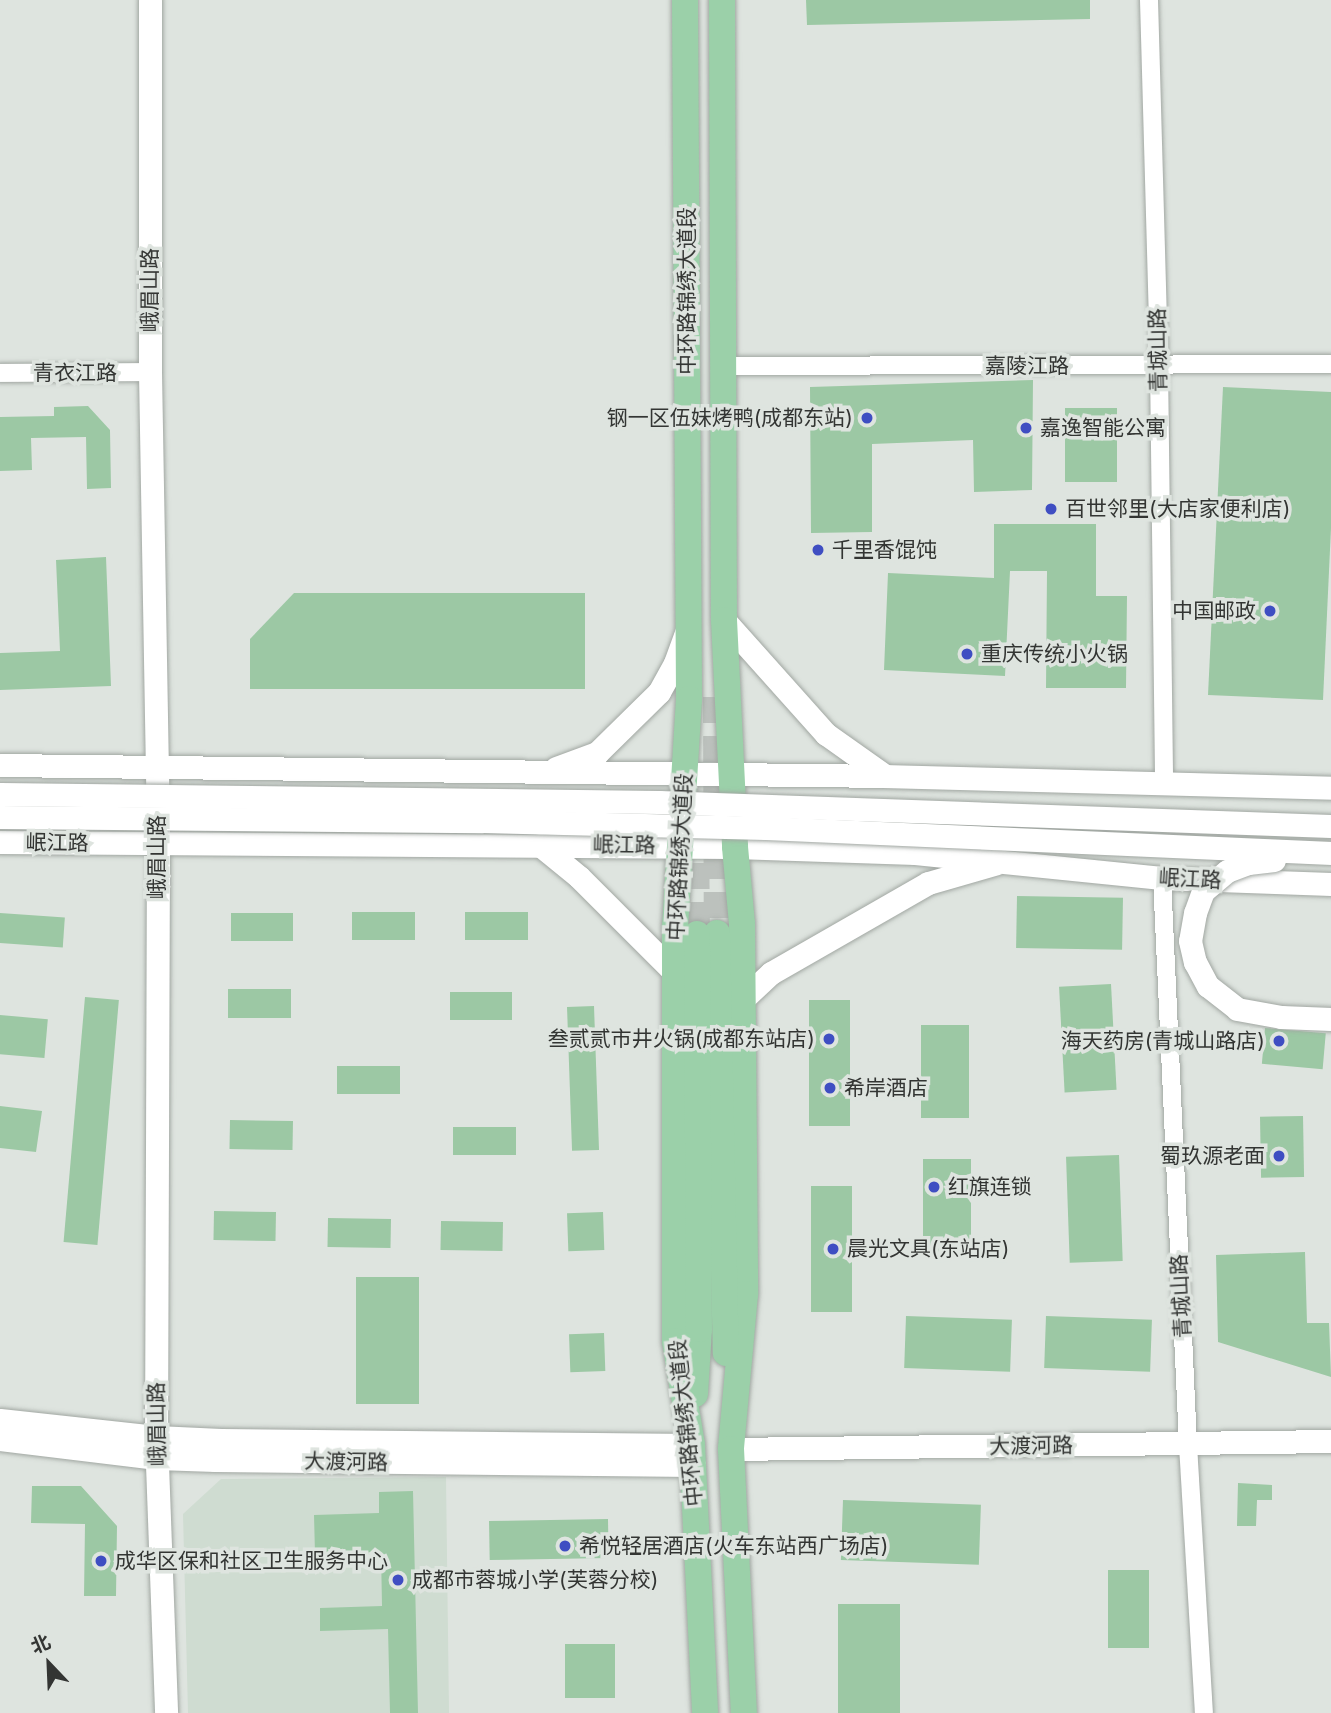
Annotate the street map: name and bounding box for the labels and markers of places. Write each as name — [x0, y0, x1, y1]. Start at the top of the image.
place label: 钢一区伍妹烤鸭(成都东站) — [607, 405, 853, 431]
marker: 钢一区伍妹烤鸭(成都东站) — [859, 410, 875, 426]
place label: 嘉逸智能公寓 — [1040, 415, 1166, 441]
marker: 嘉逸智能公寓 — [1018, 420, 1034, 436]
place label: 百世邻里(大店家便利店) — [1065, 496, 1290, 522]
marker: 百世邻里(大店家便利店) — [1043, 501, 1059, 517]
place label: 千里香馄饨 — [832, 537, 937, 563]
marker: 千里香馄饨 — [810, 542, 826, 558]
place label: 中国邮政 — [1172, 598, 1256, 624]
marker: 中国邮政 — [1262, 603, 1278, 619]
place label: 重庆传统小火锅 — [981, 641, 1128, 667]
marker: 重庆传统小火锅 — [959, 646, 975, 662]
place label: 叁贰贰市井火锅(成都东站店) — [548, 1026, 815, 1052]
place label: 海天药房(青城山路店) — [1061, 1028, 1265, 1054]
marker: 叁贰贰市井火锅(成都东站店) — [821, 1031, 837, 1047]
marker: 海天药房(青城山路店) — [1271, 1033, 1287, 1049]
place label: 希岸酒店 — [844, 1075, 928, 1101]
marker: 希岸酒店 — [822, 1080, 838, 1096]
place label: 蜀玖源老面 — [1160, 1143, 1265, 1169]
marker: 蜀玖源老面 — [1271, 1148, 1287, 1164]
place label: 红旗连锁 — [948, 1174, 1032, 1200]
marker: 红旗连锁 — [926, 1179, 942, 1195]
place label: 晨光文具(东站店) — [847, 1236, 1009, 1262]
marker: 晨光文具(东站店) — [825, 1241, 841, 1257]
place label: 希悦轻居酒店(火车东站西广场店) — [579, 1533, 888, 1559]
marker: 希悦轻居酒店(火车东站西广场店) — [557, 1538, 573, 1554]
place label: 成华区保和社区卫生服务中心 — [115, 1548, 388, 1574]
marker: 成华区保和社区卫生服务中心 — [93, 1553, 109, 1569]
place label: 成都市蓉城小学(芙蓉分校) — [412, 1567, 658, 1593]
marker: 成都市蓉城小学(芙蓉分校) — [390, 1572, 406, 1588]

